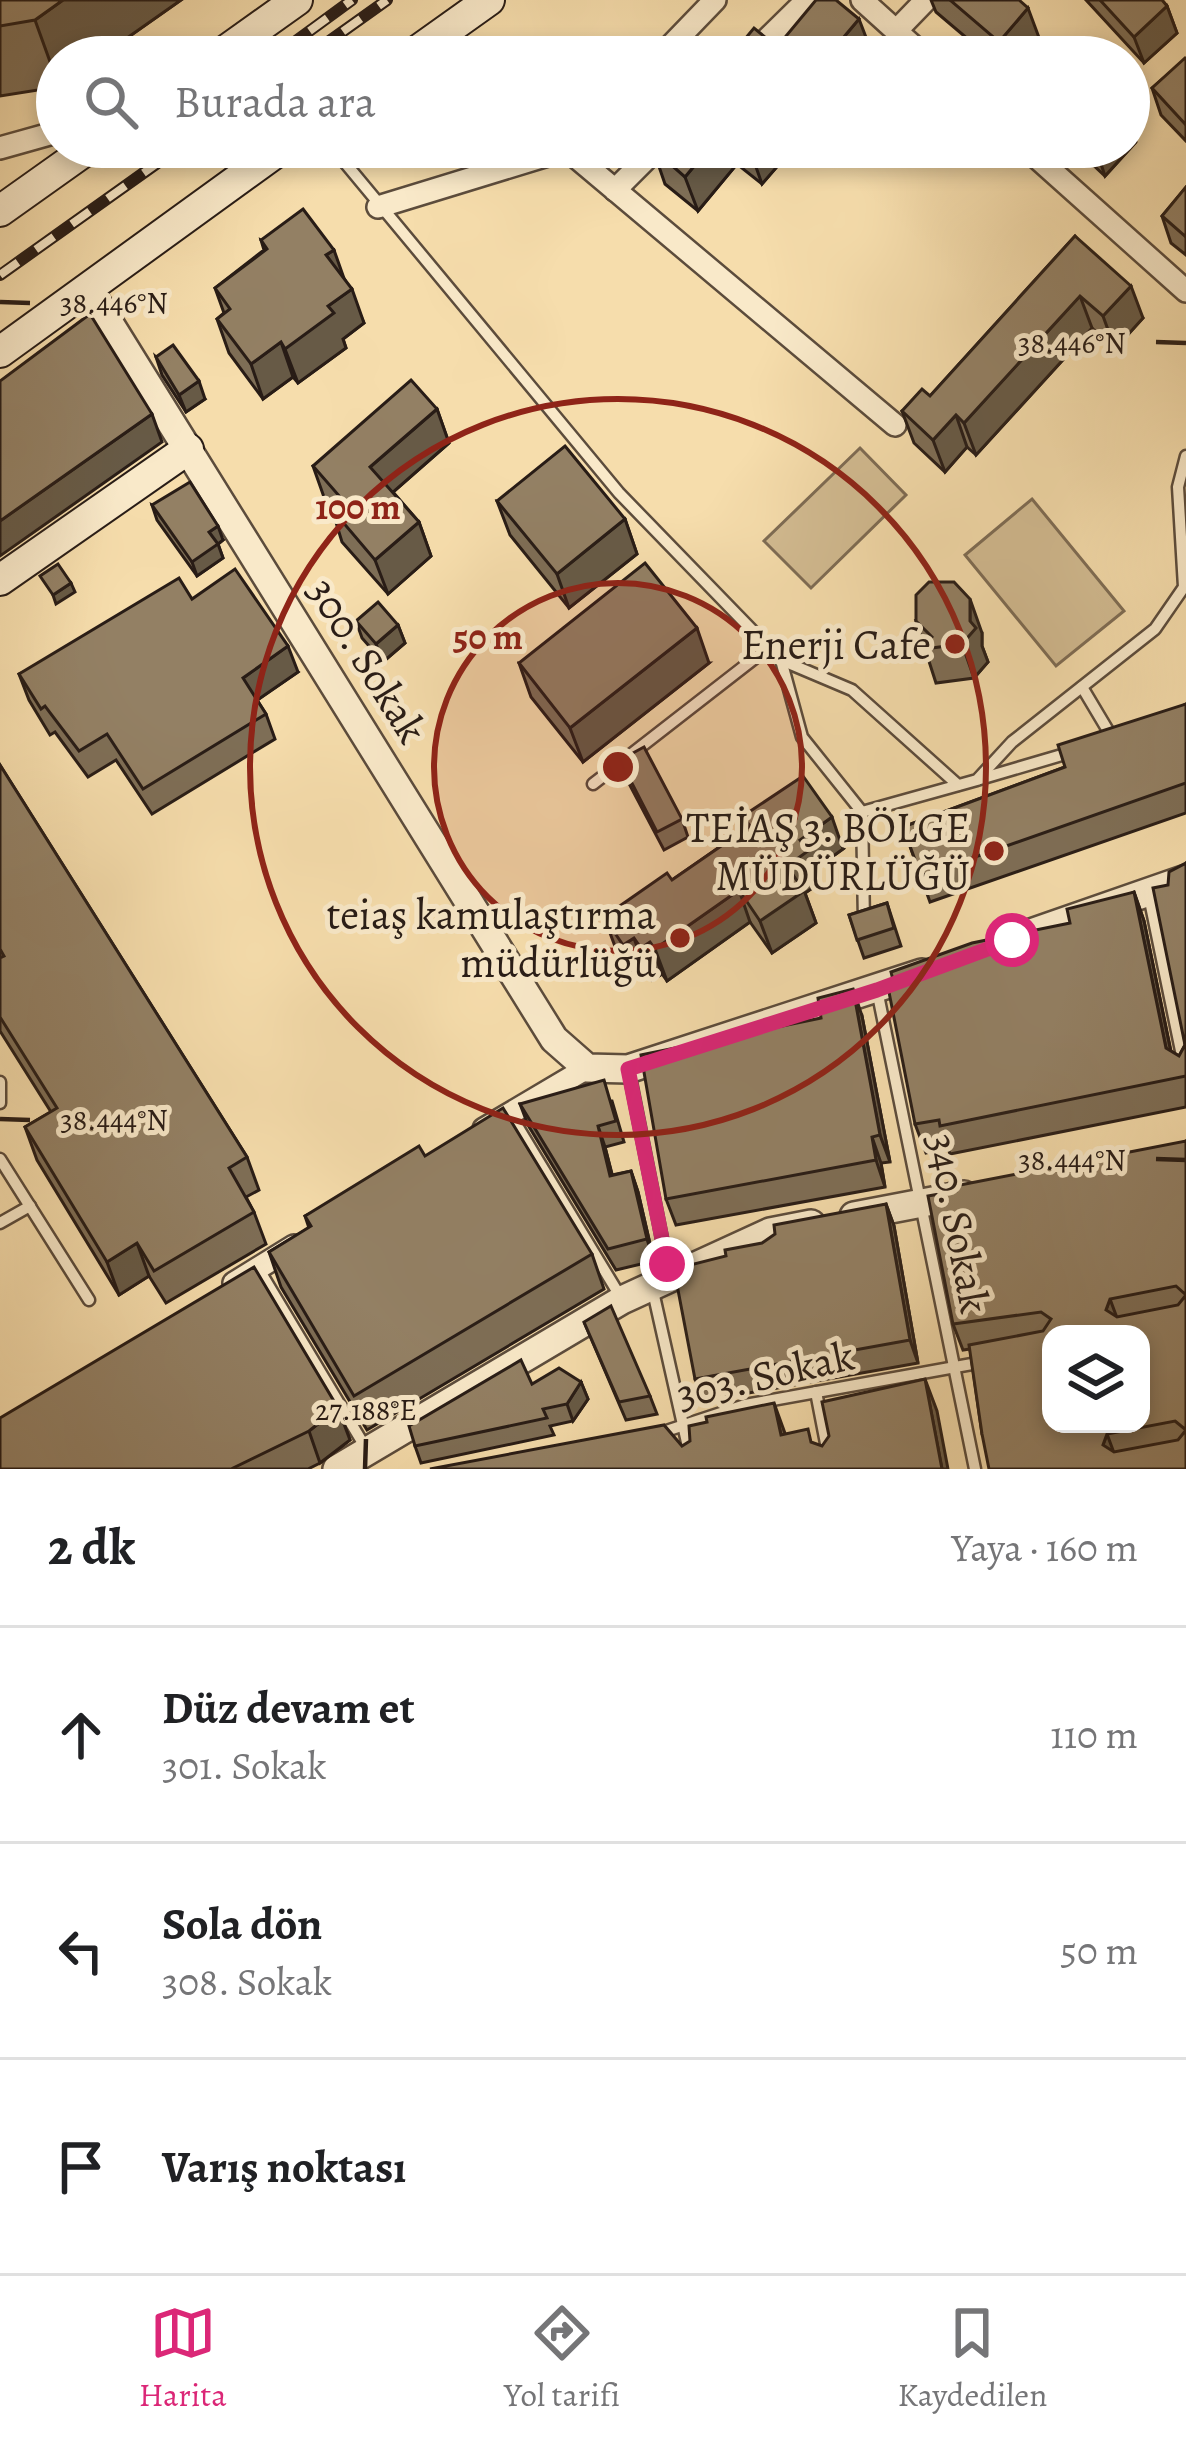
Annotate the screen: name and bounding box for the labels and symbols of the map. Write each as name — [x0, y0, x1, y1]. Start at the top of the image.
text: 38.446°N — [60, 283, 168, 323]
text: 38.446°N — [1018, 323, 1126, 363]
text: 100 m — [315, 482, 401, 531]
street label: 300. Sokak — [294, 567, 441, 754]
text: 50 m — [453, 612, 523, 661]
place label: Enerji Cafe — [741, 616, 931, 673]
marker: Enerji Cafe — [942, 631, 968, 657]
centre of rings — [597, 746, 639, 788]
place label: TEİAŞ 3. BÖLGE MÜDÜRLÜĞÜ — [686, 799, 970, 904]
marker: TEİAŞ 3. BÖLGE MÜDÜRLÜĞÜ — [981, 838, 1007, 864]
place label: teiaş kamulaştırma müdürlüğü — [326, 886, 656, 991]
route start — [985, 913, 1039, 967]
marker: teiaş kamulaştırma müdürlüğü — [667, 925, 693, 951]
text: 38.444°N — [60, 1100, 168, 1140]
street label: 340. Sokak — [913, 1128, 1004, 1318]
text: 38.444°N — [1018, 1140, 1126, 1180]
route end — [640, 1237, 694, 1291]
street label: 303. Sokak — [671, 1326, 860, 1423]
text: 27.188°E — [315, 1390, 417, 1430]

